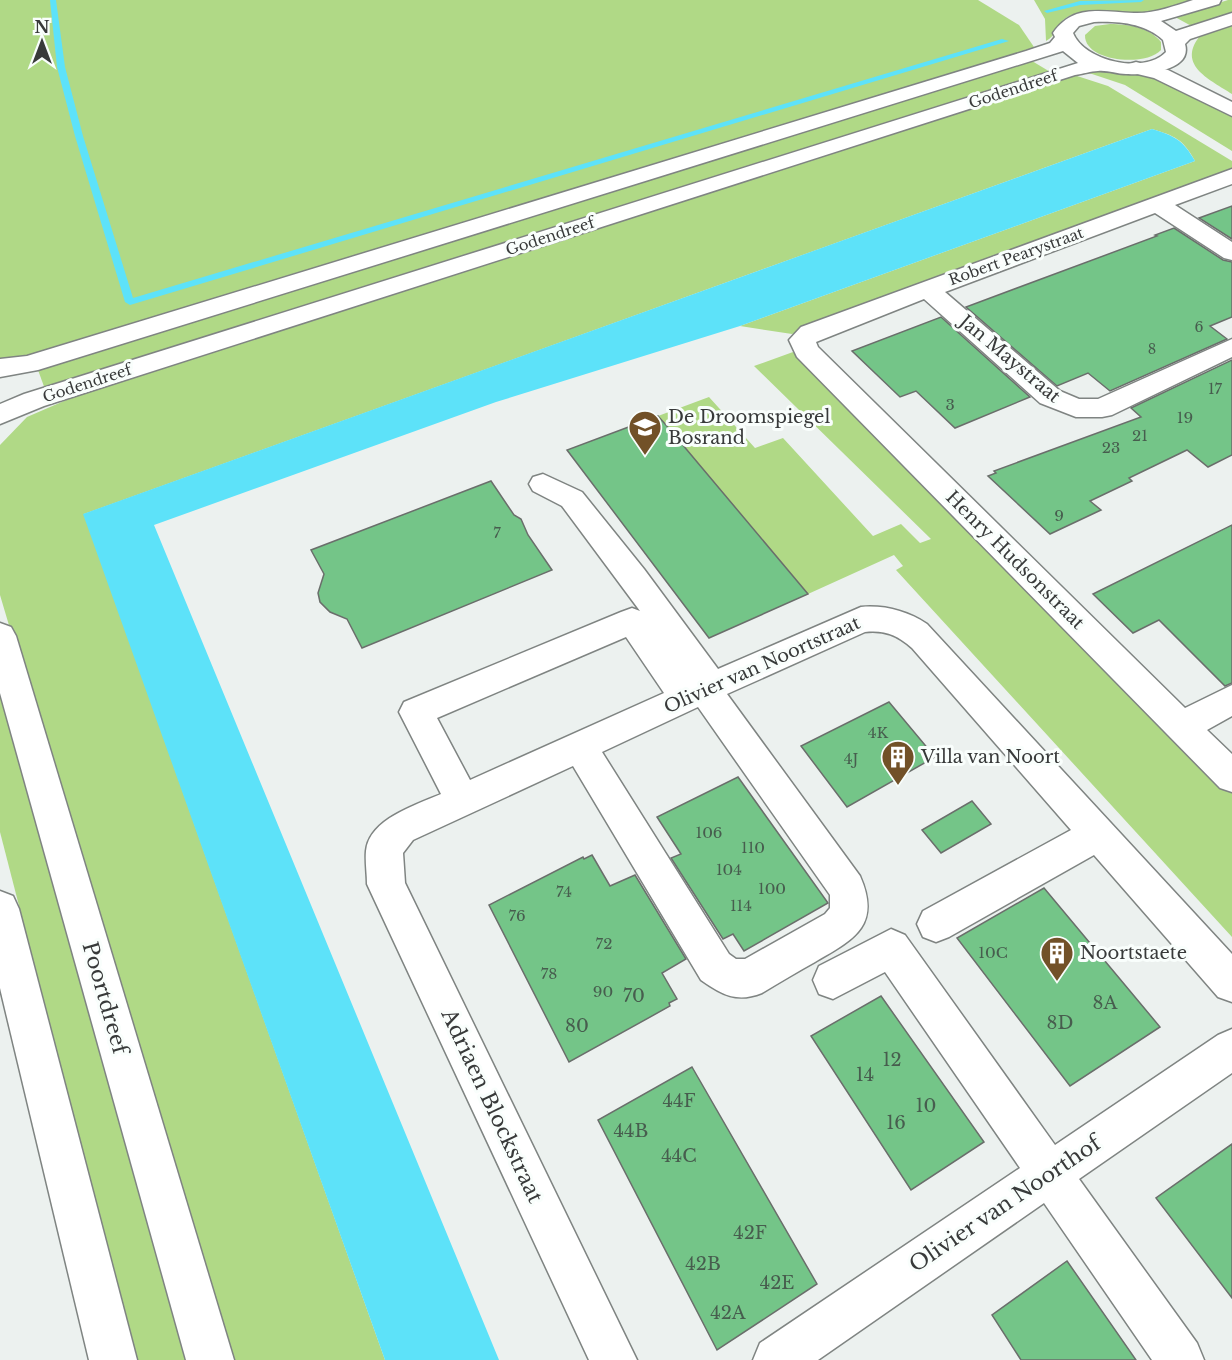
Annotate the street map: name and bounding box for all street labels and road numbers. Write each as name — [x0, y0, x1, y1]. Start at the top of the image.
street label: Godendreef — [966, 65, 1062, 112]
street label: Godendreef — [503, 212, 599, 259]
street label: Robert Pearystraat — [946, 223, 1086, 289]
street label: Jan Maystraat — [954, 309, 1065, 408]
street label: Godendreef — [40, 359, 136, 406]
street label: Henry Hudsonstraat — [941, 486, 1089, 634]
street label: Olivier van Noortstraat — [661, 612, 864, 718]
street label: Poortdreef — [77, 939, 134, 1060]
street label: Adriaen Blockstraat — [435, 1004, 548, 1207]
street label: Olivier van Noorthof — [904, 1129, 1108, 1278]

